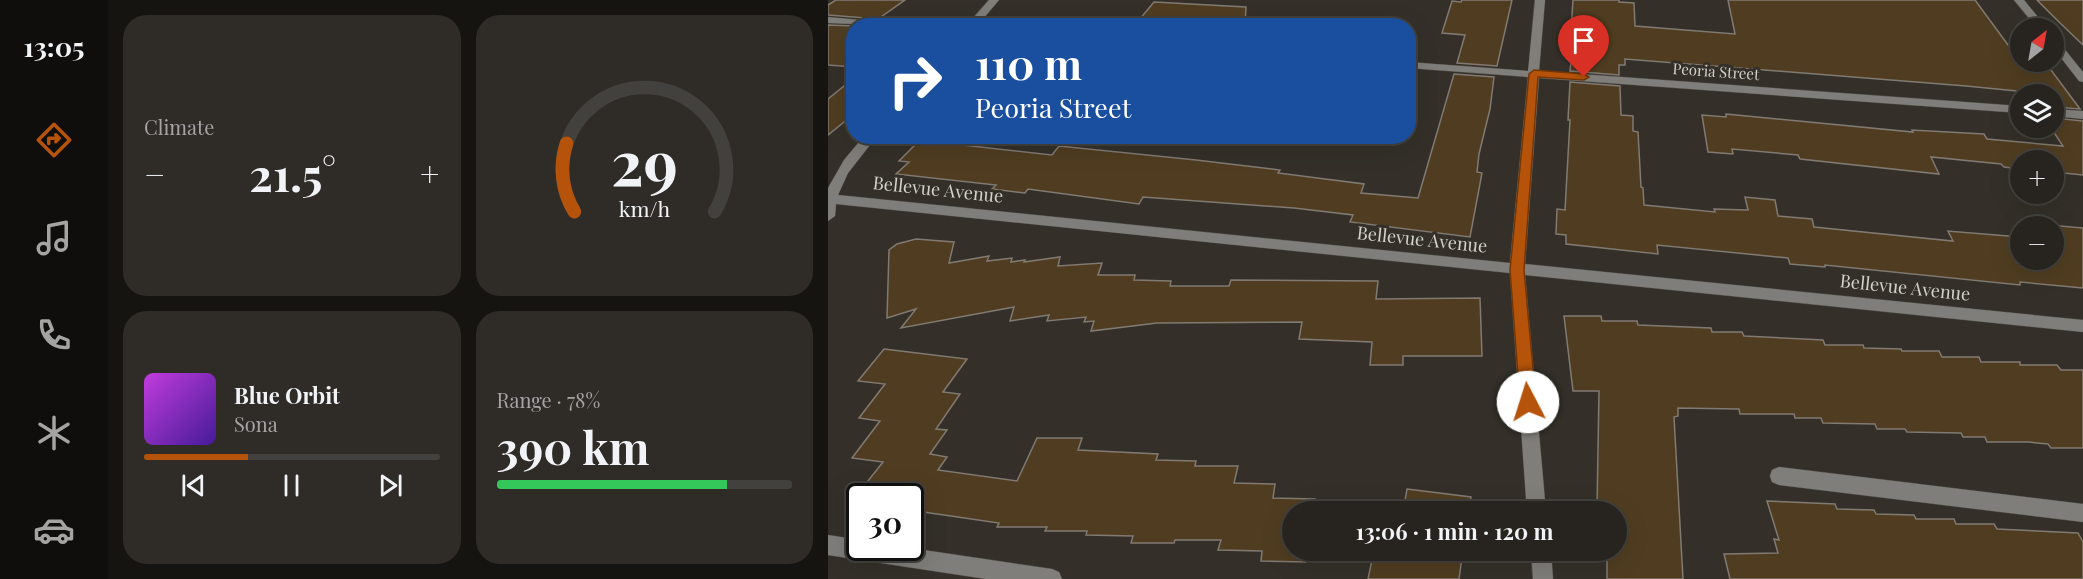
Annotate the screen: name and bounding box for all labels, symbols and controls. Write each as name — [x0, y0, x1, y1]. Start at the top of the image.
pin — [1558, 15, 1609, 77]
north arrow — [2010, 18, 2064, 72]
map controls — [2010, 18, 2064, 270]
icon: arrive — [1567, 24, 1600, 57]
text: 13:05 — [24, 28, 84, 64]
text: 110 m — [975, 35, 1082, 91]
icon: right — [876, 42, 954, 120]
street label: Peoria Street — [1672, 58, 1761, 84]
button: layers — [2010, 84, 2064, 138]
text: Peoria Street — [975, 89, 1131, 125]
text: Climate — [144, 113, 214, 140]
text: 29 — [611, 118, 678, 202]
icon: directions — [33, 119, 75, 161]
text: 21.5° — [249, 143, 336, 203]
button: + — [2010, 150, 2064, 204]
text: − — [144, 151, 165, 195]
text: + — [420, 151, 439, 195]
street label: Bellevue Avenue — [872, 170, 1005, 208]
text: km/h — [619, 195, 670, 223]
button: − — [2010, 216, 2064, 270]
icon: music — [33, 217, 75, 259]
street label: Bellevue Avenue — [1356, 220, 1489, 258]
street label: Bellevue Avenue — [1839, 268, 1972, 306]
icon: phone — [33, 314, 75, 356]
position arrow — [1496, 370, 1560, 434]
text: Blue Orbit — [234, 380, 340, 410]
text: Range · 78% — [497, 386, 600, 413]
text: Sona — [234, 410, 278, 437]
icon: climate — [33, 412, 75, 454]
text: 390 km — [497, 416, 649, 476]
icon: previous — [177, 469, 210, 502]
icon: pause — [275, 469, 308, 502]
icon: next — [374, 469, 407, 502]
speed limit sign: 30 — [846, 483, 924, 561]
icon: car — [33, 509, 75, 551]
text: 13:06 · 1 min · 120 m — [1356, 516, 1553, 546]

